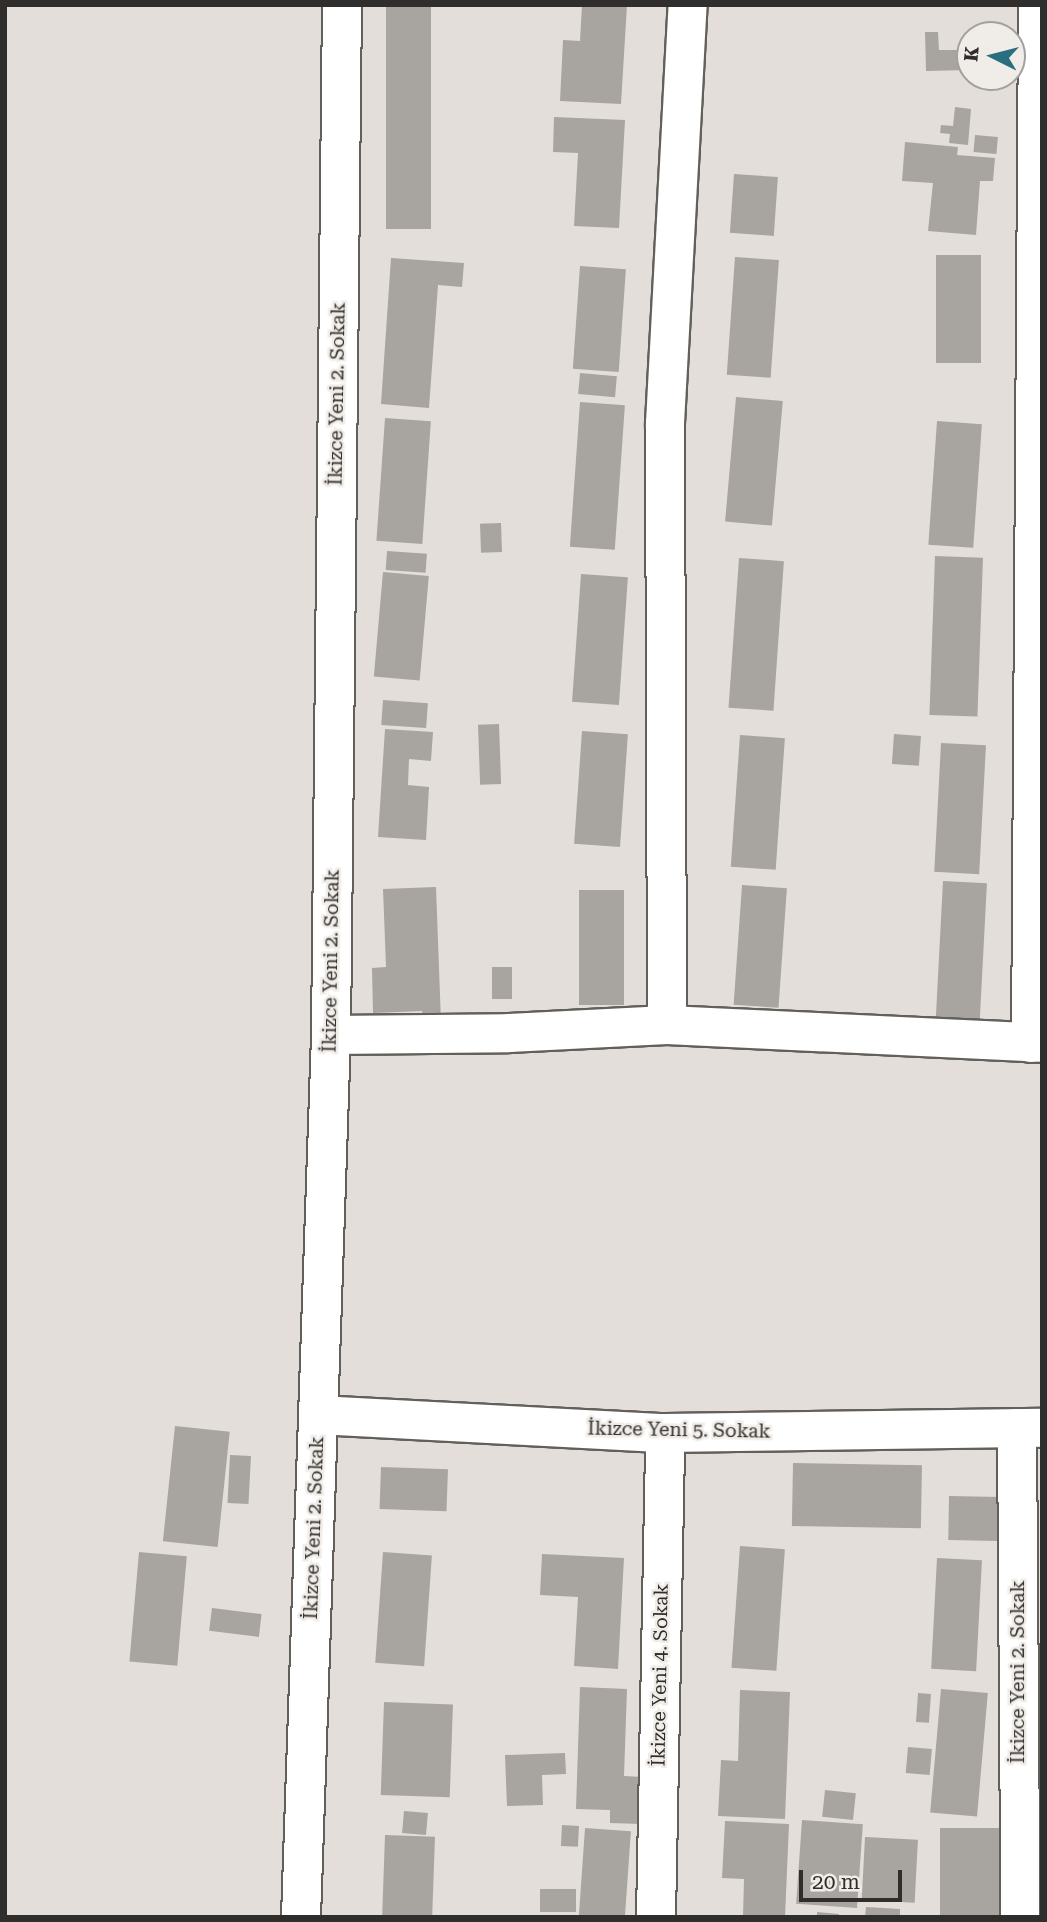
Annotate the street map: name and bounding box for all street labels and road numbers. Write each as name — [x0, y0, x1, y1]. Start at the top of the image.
street label: İkizce Yeni 2. Sokak — [324, 302, 350, 486]
street label: İkizce Yeni 2. Sokak — [318, 869, 344, 1053]
street label: İkizce Yeni 5. Sokak — [587, 1417, 771, 1443]
street label: İkizce Yeni 2. Sokak — [299, 1436, 329, 1620]
street label: İkizce Yeni 2. Sokak — [1007, 1581, 1029, 1763]
street label: İkizce Yeni 4. Sokak — [647, 1583, 673, 1767]

